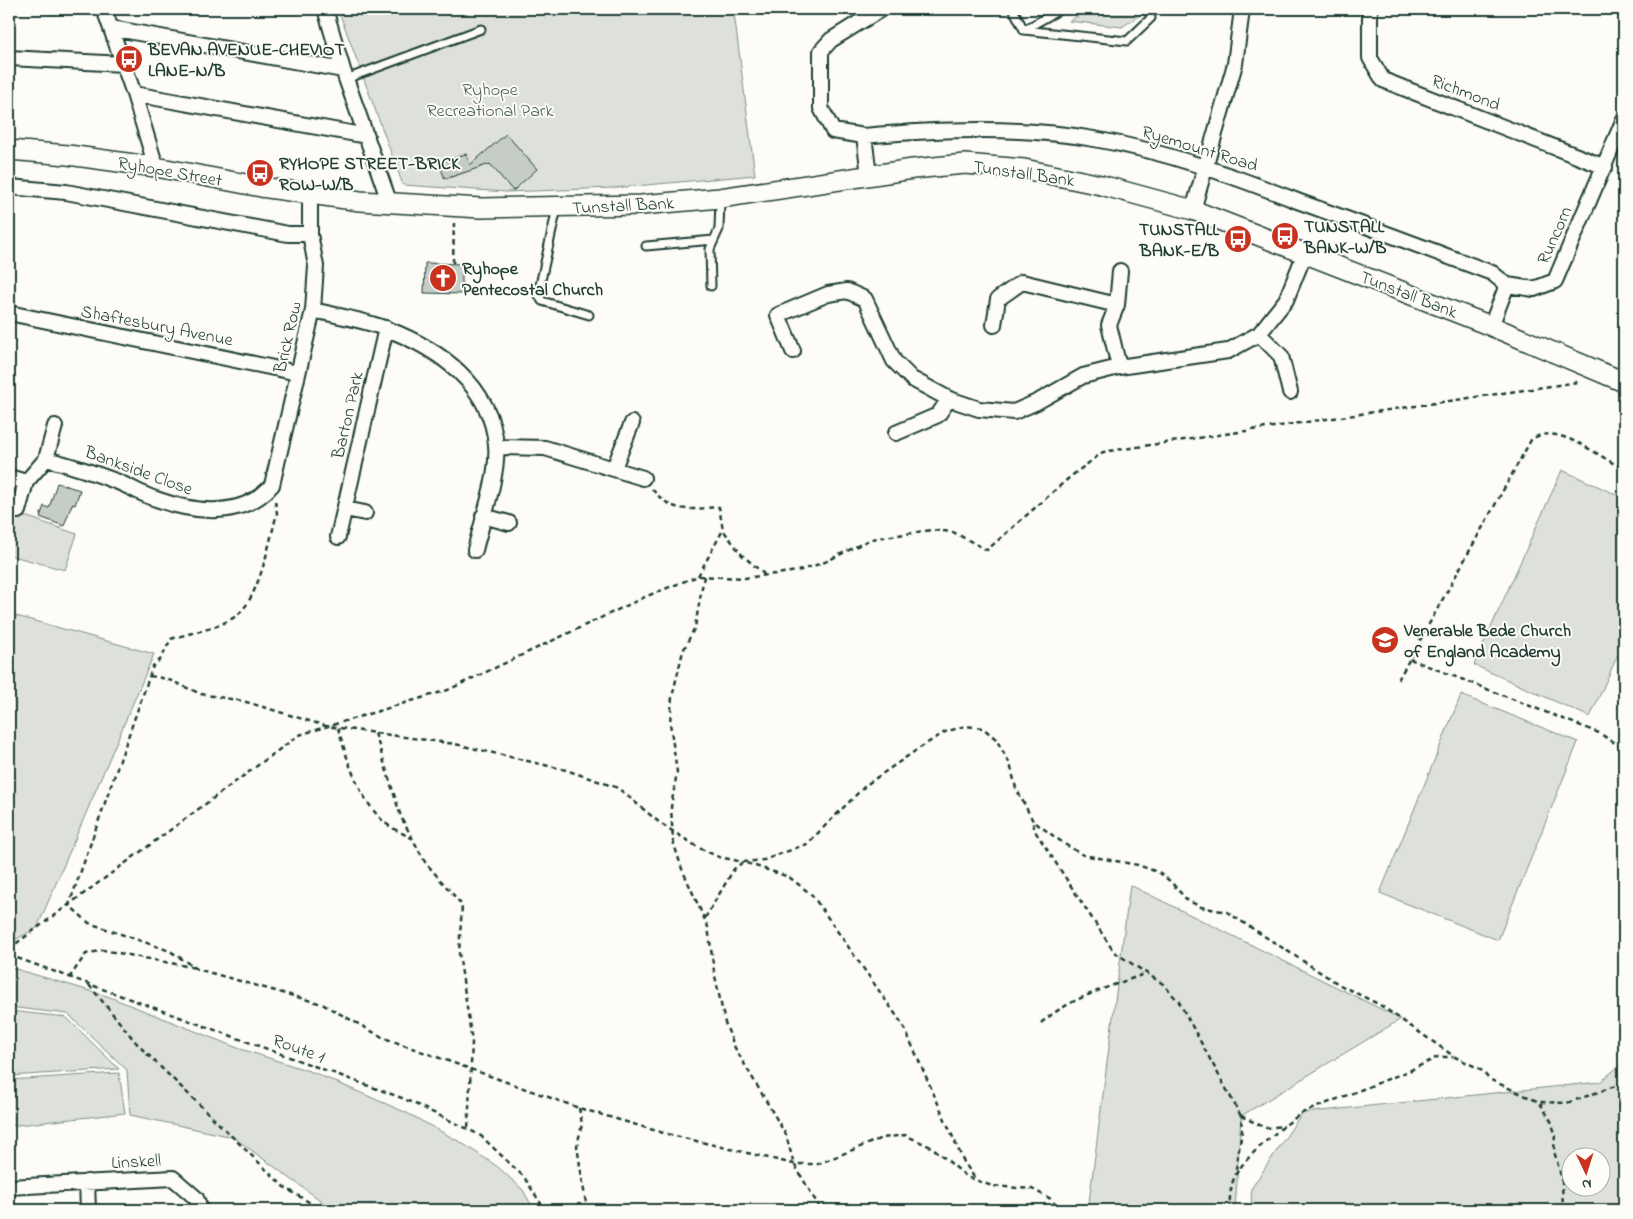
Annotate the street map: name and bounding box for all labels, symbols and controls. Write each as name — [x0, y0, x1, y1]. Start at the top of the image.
place label: BEVAN AVENUE-CHEVIOT LANE-N/B — [147, 38, 346, 85]
bus stop icon: BEVAN AVENUE-CHEVIOT LANE-N/B — [114, 44, 144, 74]
street label: Richmond — [1427, 69, 1504, 119]
park label: Ryhope Recreational Park — [427, 78, 553, 125]
street label: Ryemount Road — [1138, 120, 1261, 180]
street label: Ryhope Street — [115, 151, 224, 195]
place label: RYHOPE STREET-BRICK ROW-W/B — [279, 152, 461, 199]
street label: Tunstall Bank — [971, 155, 1076, 195]
bus stop icon: RYHOPE STREET-BRICK ROW-W/B — [245, 158, 275, 188]
street label: Tunstall Bank — [571, 191, 675, 223]
street label: Runcorn — [1532, 203, 1580, 269]
place label: TUNSTALL BANK-W/B — [1303, 215, 1386, 262]
place label: TUNSTALL BANK-E/B — [1139, 218, 1219, 265]
bus stop icon: TUNSTALL BANK-W/B — [1270, 221, 1300, 251]
bus stop icon: TUNSTALL BANK-E/B — [1223, 224, 1253, 254]
place label: Ryhope Pentecostal Church — [462, 257, 603, 304]
church icon: Ryhope Pentecostal Church — [428, 263, 458, 293]
street label: Tunstall Bank — [1356, 265, 1461, 326]
street label: Shaftesbury Avenue — [78, 299, 236, 355]
street label: Brick Row — [268, 299, 310, 377]
street label: Barton Park — [326, 369, 372, 463]
street label: Bankside Close — [80, 440, 197, 504]
place label: Venerable Bede Church of England Academy — [1403, 619, 1571, 667]
school or university icon: Venerable Bede Church of England Academy — [1370, 625, 1400, 655]
street label: Route 1 — [269, 1028, 328, 1071]
north arrow — [1560, 1146, 1610, 1196]
street label: Linskell — [110, 1149, 162, 1177]
text: N — [1581, 1173, 1592, 1194]

